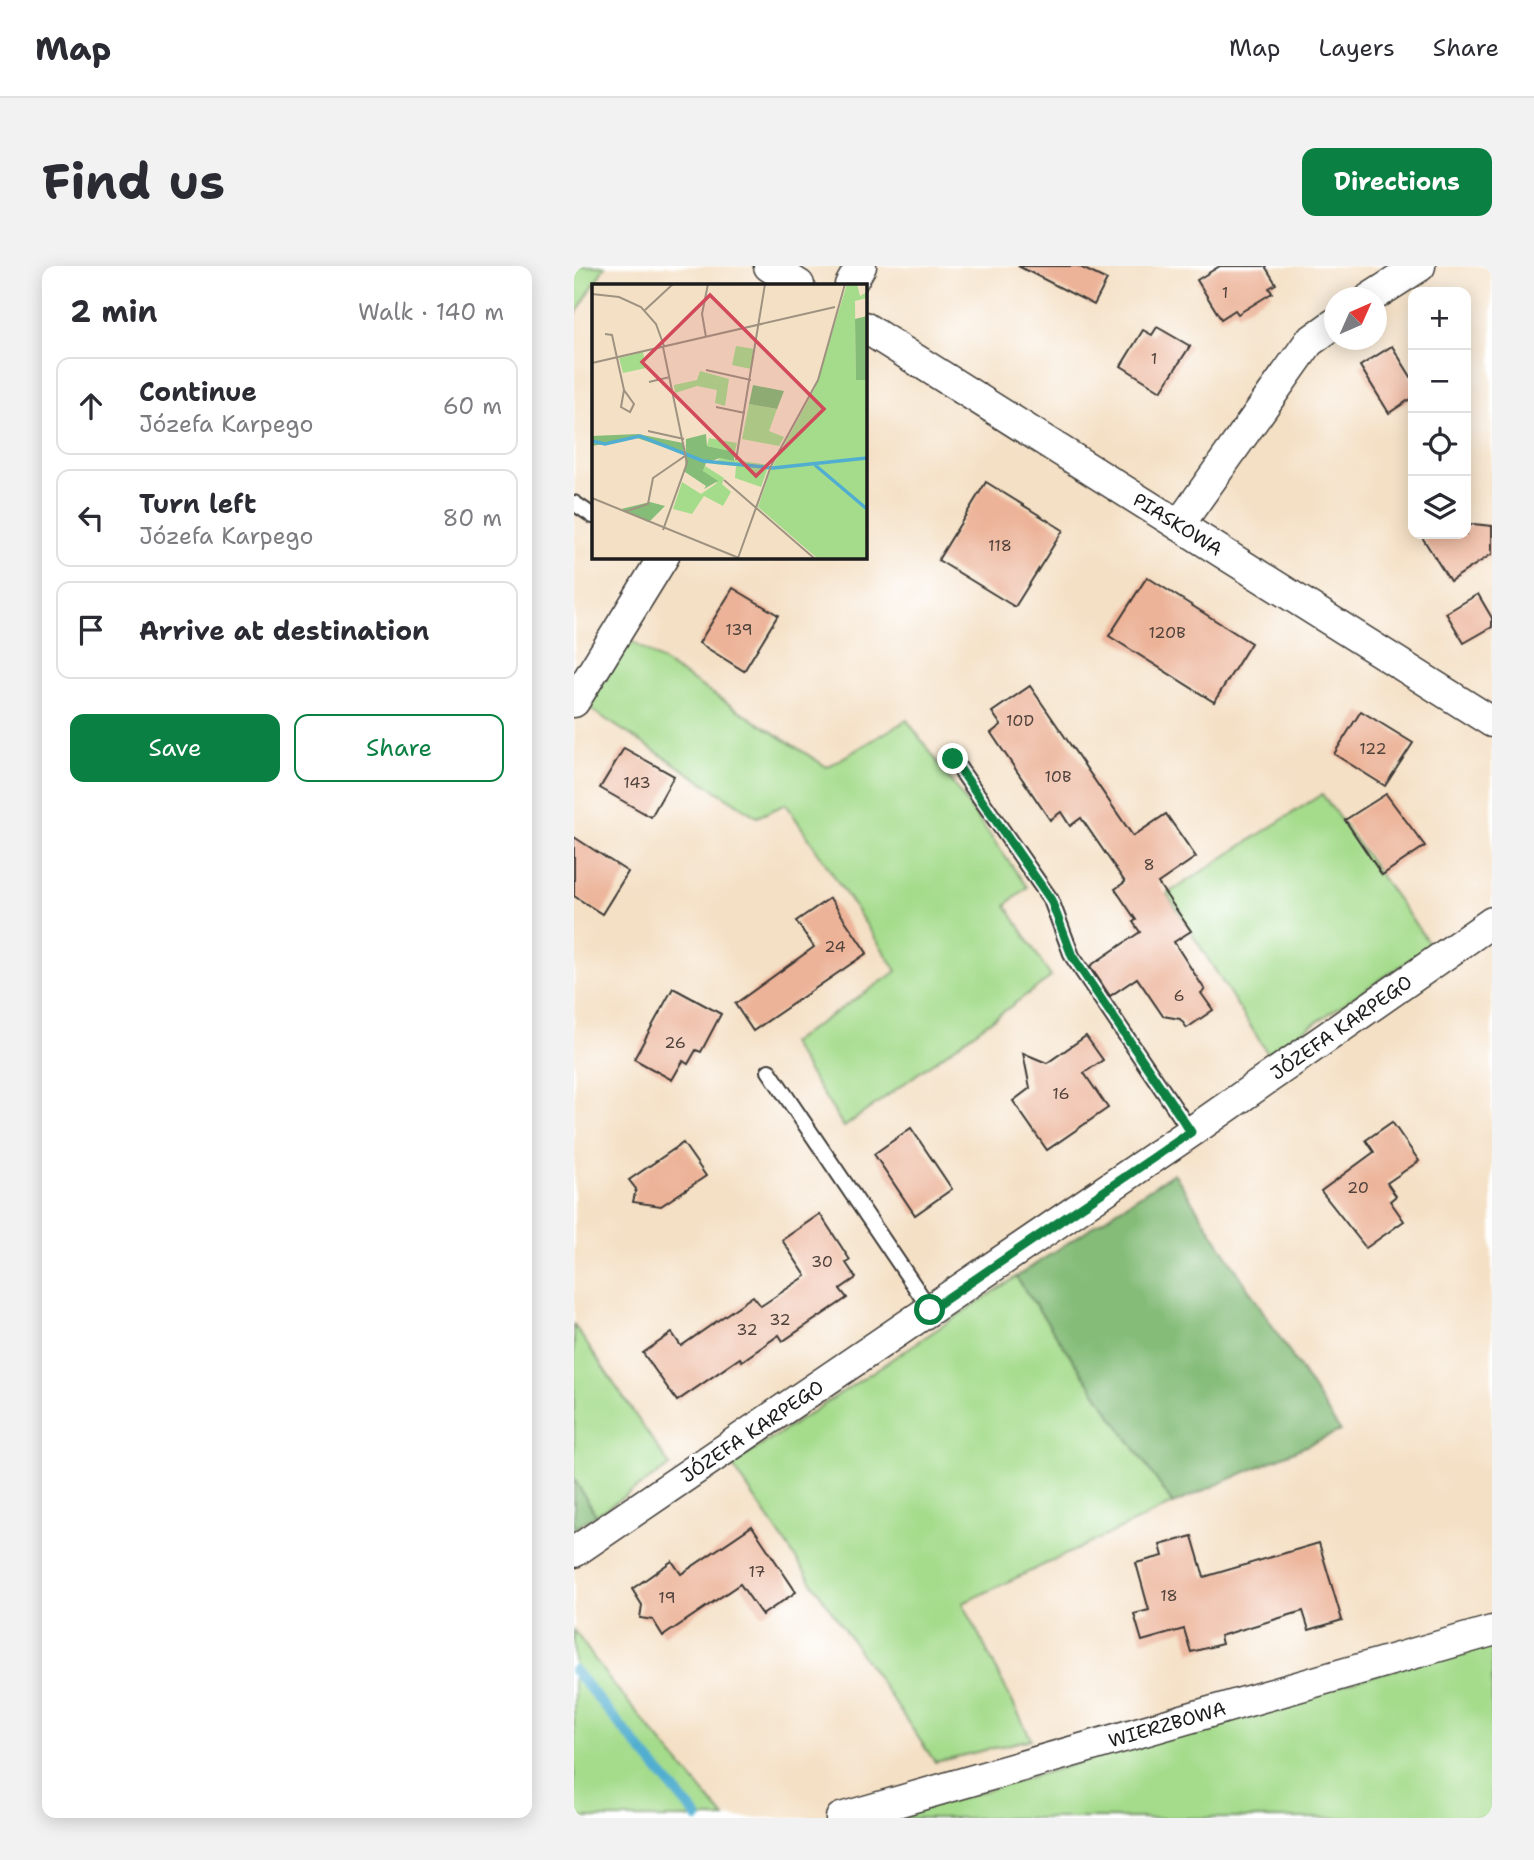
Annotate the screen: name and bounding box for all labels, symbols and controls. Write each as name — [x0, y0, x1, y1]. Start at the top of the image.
text: Map — [35, 26, 111, 71]
text: Map — [1229, 32, 1280, 64]
text: Layers — [1318, 32, 1395, 64]
text: Share — [1433, 32, 1499, 64]
button: Directions — [1302, 148, 1492, 216]
text: Find us — [42, 149, 225, 215]
house number: 1 — [1222, 282, 1228, 303]
inset map — [592, 284, 866, 558]
north arrow — [1324, 287, 1387, 350]
map controls — [1408, 287, 1471, 539]
button: + — [1408, 287, 1471, 350]
text: 2 min — [70, 291, 157, 332]
text: Walk · 140 m — [358, 297, 504, 327]
house number: 1 — [1151, 348, 1157, 369]
button: − — [1408, 350, 1471, 413]
text: Continue — [139, 374, 257, 409]
icon: ahead — [72, 387, 110, 425]
text: 60 m — [443, 391, 502, 421]
text: Józefa Karpego — [139, 409, 313, 439]
button: locate — [1408, 413, 1471, 476]
button: layers — [1408, 476, 1471, 539]
text: Turn left — [139, 486, 256, 521]
street label: PIASKOWA — [1128, 487, 1227, 562]
icon: left — [72, 499, 110, 537]
text: 80 m — [443, 503, 502, 533]
text: Józefa Karpego — [139, 521, 313, 551]
house number: 118 — [988, 535, 1012, 556]
icon: arrive — [72, 611, 110, 649]
text: Arrive at destination — [139, 613, 429, 648]
house number: 139 — [725, 619, 753, 640]
house number: 120B — [1148, 622, 1186, 643]
house number: 10D — [1006, 710, 1034, 731]
button: Save — [70, 714, 280, 782]
button: Share — [294, 714, 504, 782]
house number: 122 — [1359, 738, 1387, 759]
route end — [937, 743, 968, 774]
house number: 10B — [1045, 766, 1071, 787]
house number: 143 — [623, 772, 651, 793]
house number: 8 — [1143, 854, 1155, 875]
house number: 24 — [824, 936, 846, 957]
street label: JÓZEFA KARPEGO — [1265, 968, 1417, 1086]
house number: 6 — [1173, 985, 1185, 1006]
house number: 26 — [664, 1032, 686, 1053]
house number: 16 — [1052, 1083, 1070, 1104]
house number: 20 — [1347, 1177, 1369, 1198]
house number: 30 — [811, 1251, 833, 1272]
route start — [914, 1294, 945, 1325]
house number: 32 — [769, 1309, 791, 1330]
house number: 32 — [736, 1319, 758, 1340]
street label: JÓZEFA KARPEGO — [675, 1373, 829, 1489]
house number: 17 — [748, 1561, 766, 1582]
house number: 18 — [1160, 1585, 1178, 1606]
house number: 19 — [658, 1587, 676, 1608]
street label: WIERZBOWA — [1105, 1696, 1229, 1753]

